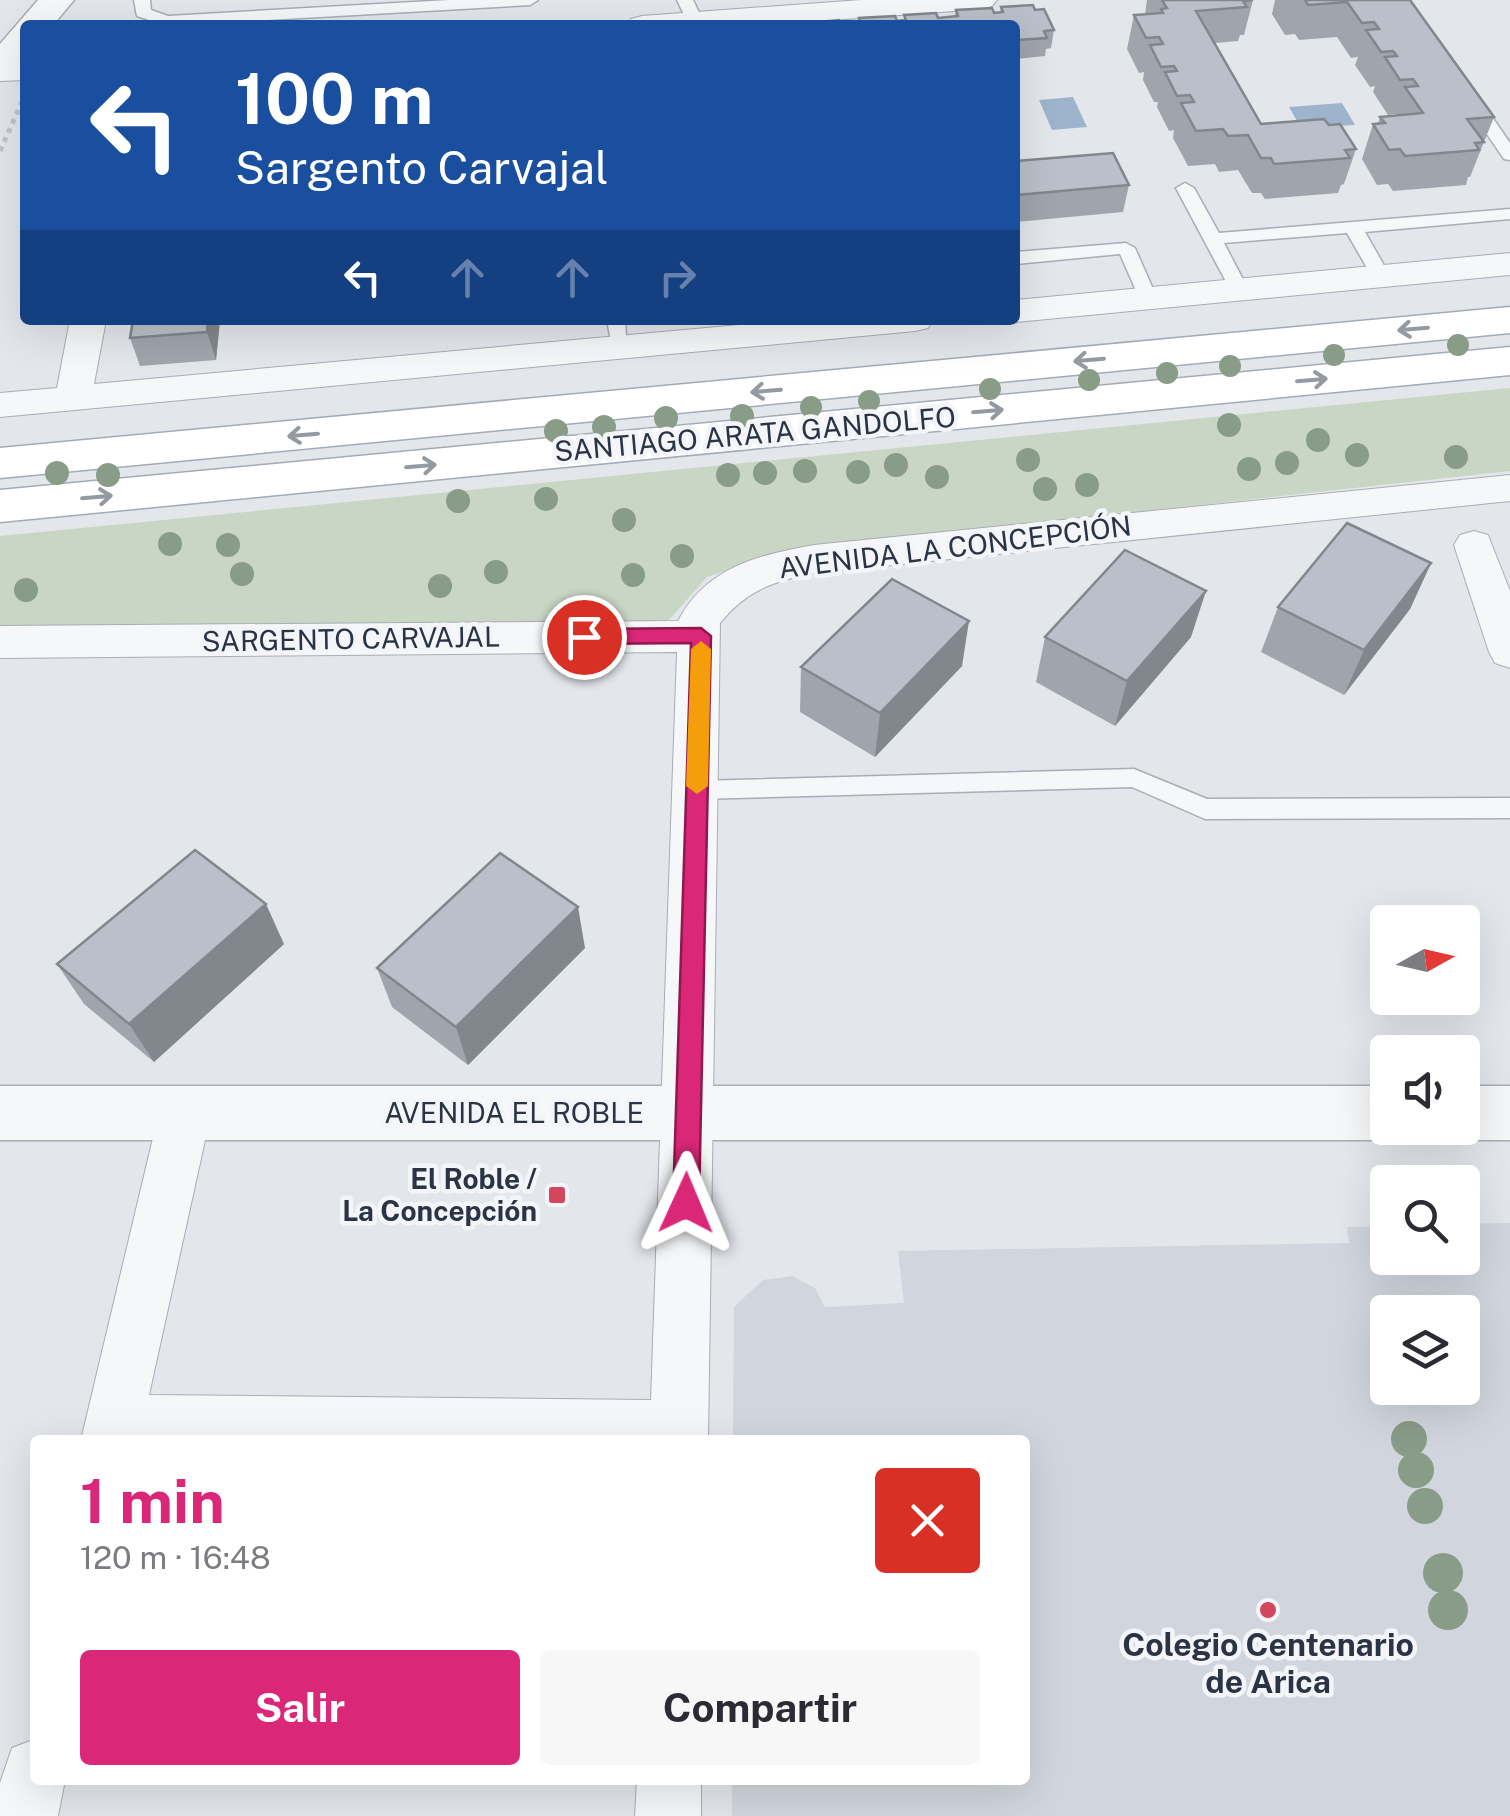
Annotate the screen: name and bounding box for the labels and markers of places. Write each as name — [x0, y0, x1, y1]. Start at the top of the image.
pin — [542, 595, 627, 680]
place label: El Roble / La Concepción — [342, 1162, 537, 1227]
marker: El Roble / La Concepción — [546, 1184, 568, 1206]
marker: Colegio Centenario de Arica — [1257, 1599, 1279, 1621]
place label: Colegio Centenario de Arica — [1122, 1626, 1414, 1700]

